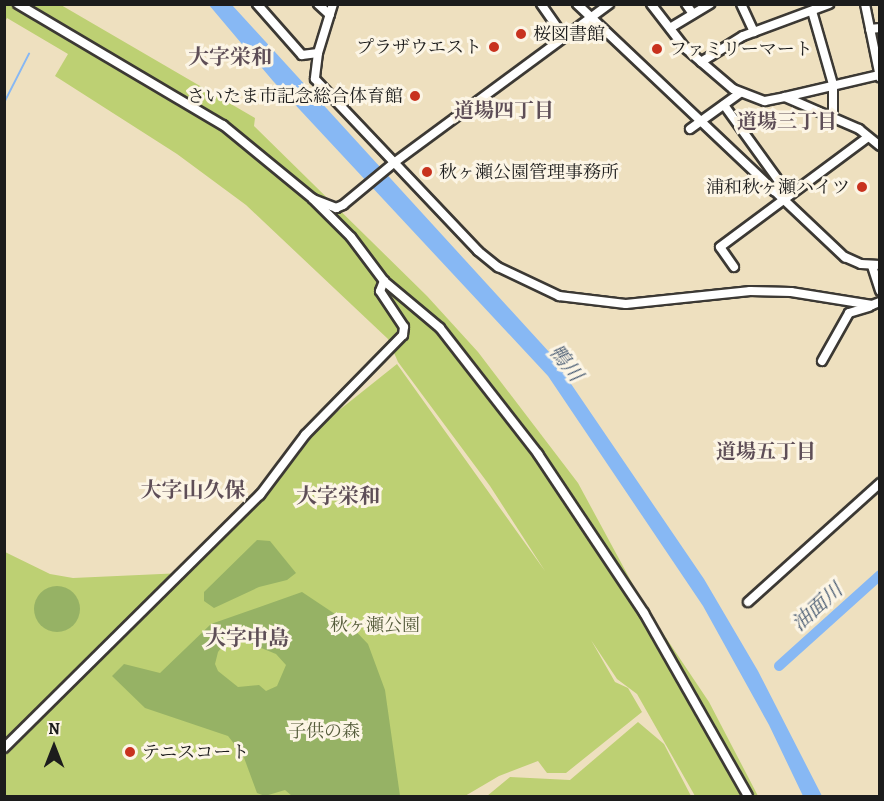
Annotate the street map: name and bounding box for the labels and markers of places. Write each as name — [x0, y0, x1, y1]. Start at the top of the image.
place label: 桜図書館 — [533, 23, 605, 45]
marker: 桜図書館 — [514, 27, 528, 41]
place label: プラザウエスト — [356, 36, 482, 58]
place label: ファミリーマート — [669, 38, 813, 60]
marker: プラザウエスト — [487, 40, 501, 54]
marker: ファミリーマート — [650, 42, 664, 56]
place label: さいたま市記念総合体育館 — [187, 85, 403, 107]
marker: さいたま市記念総合体育館 — [408, 89, 422, 103]
place label: 秋ヶ瀬公園管理事務所 — [439, 161, 619, 183]
marker: 秋ヶ瀬公園管理事務所 — [420, 165, 434, 179]
place label: 浦和秋ヶ瀬ハイツ — [706, 176, 850, 198]
marker: 浦和秋ヶ瀬ハイツ — [855, 180, 869, 194]
place label: テニスコート — [142, 741, 250, 763]
marker: テニスコート — [123, 745, 137, 759]

